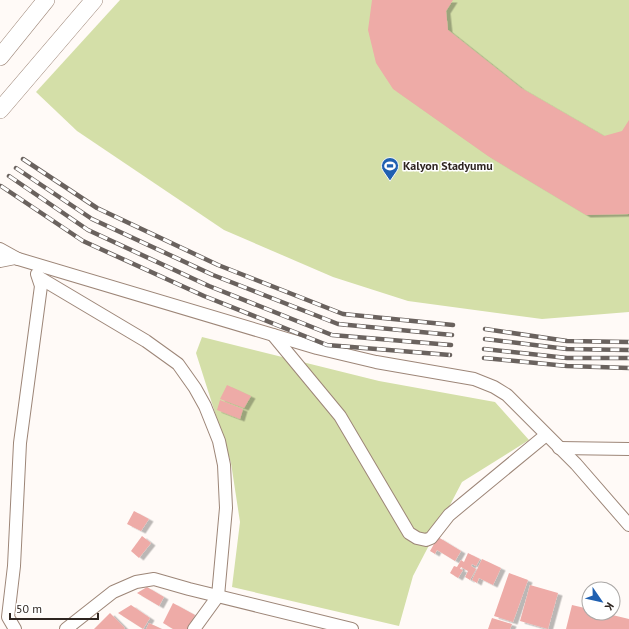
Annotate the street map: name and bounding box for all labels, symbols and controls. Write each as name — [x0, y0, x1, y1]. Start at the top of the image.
sports icon: Kalyon Stadyumu — [380, 156, 400, 181]
place label: Kalyon Stadyumu — [403, 158, 493, 173]
north arrow — [581, 581, 621, 621]
scale bar — [10, 595, 98, 621]
text: K — [601, 600, 617, 613]
text: 50 m — [16, 601, 42, 616]

